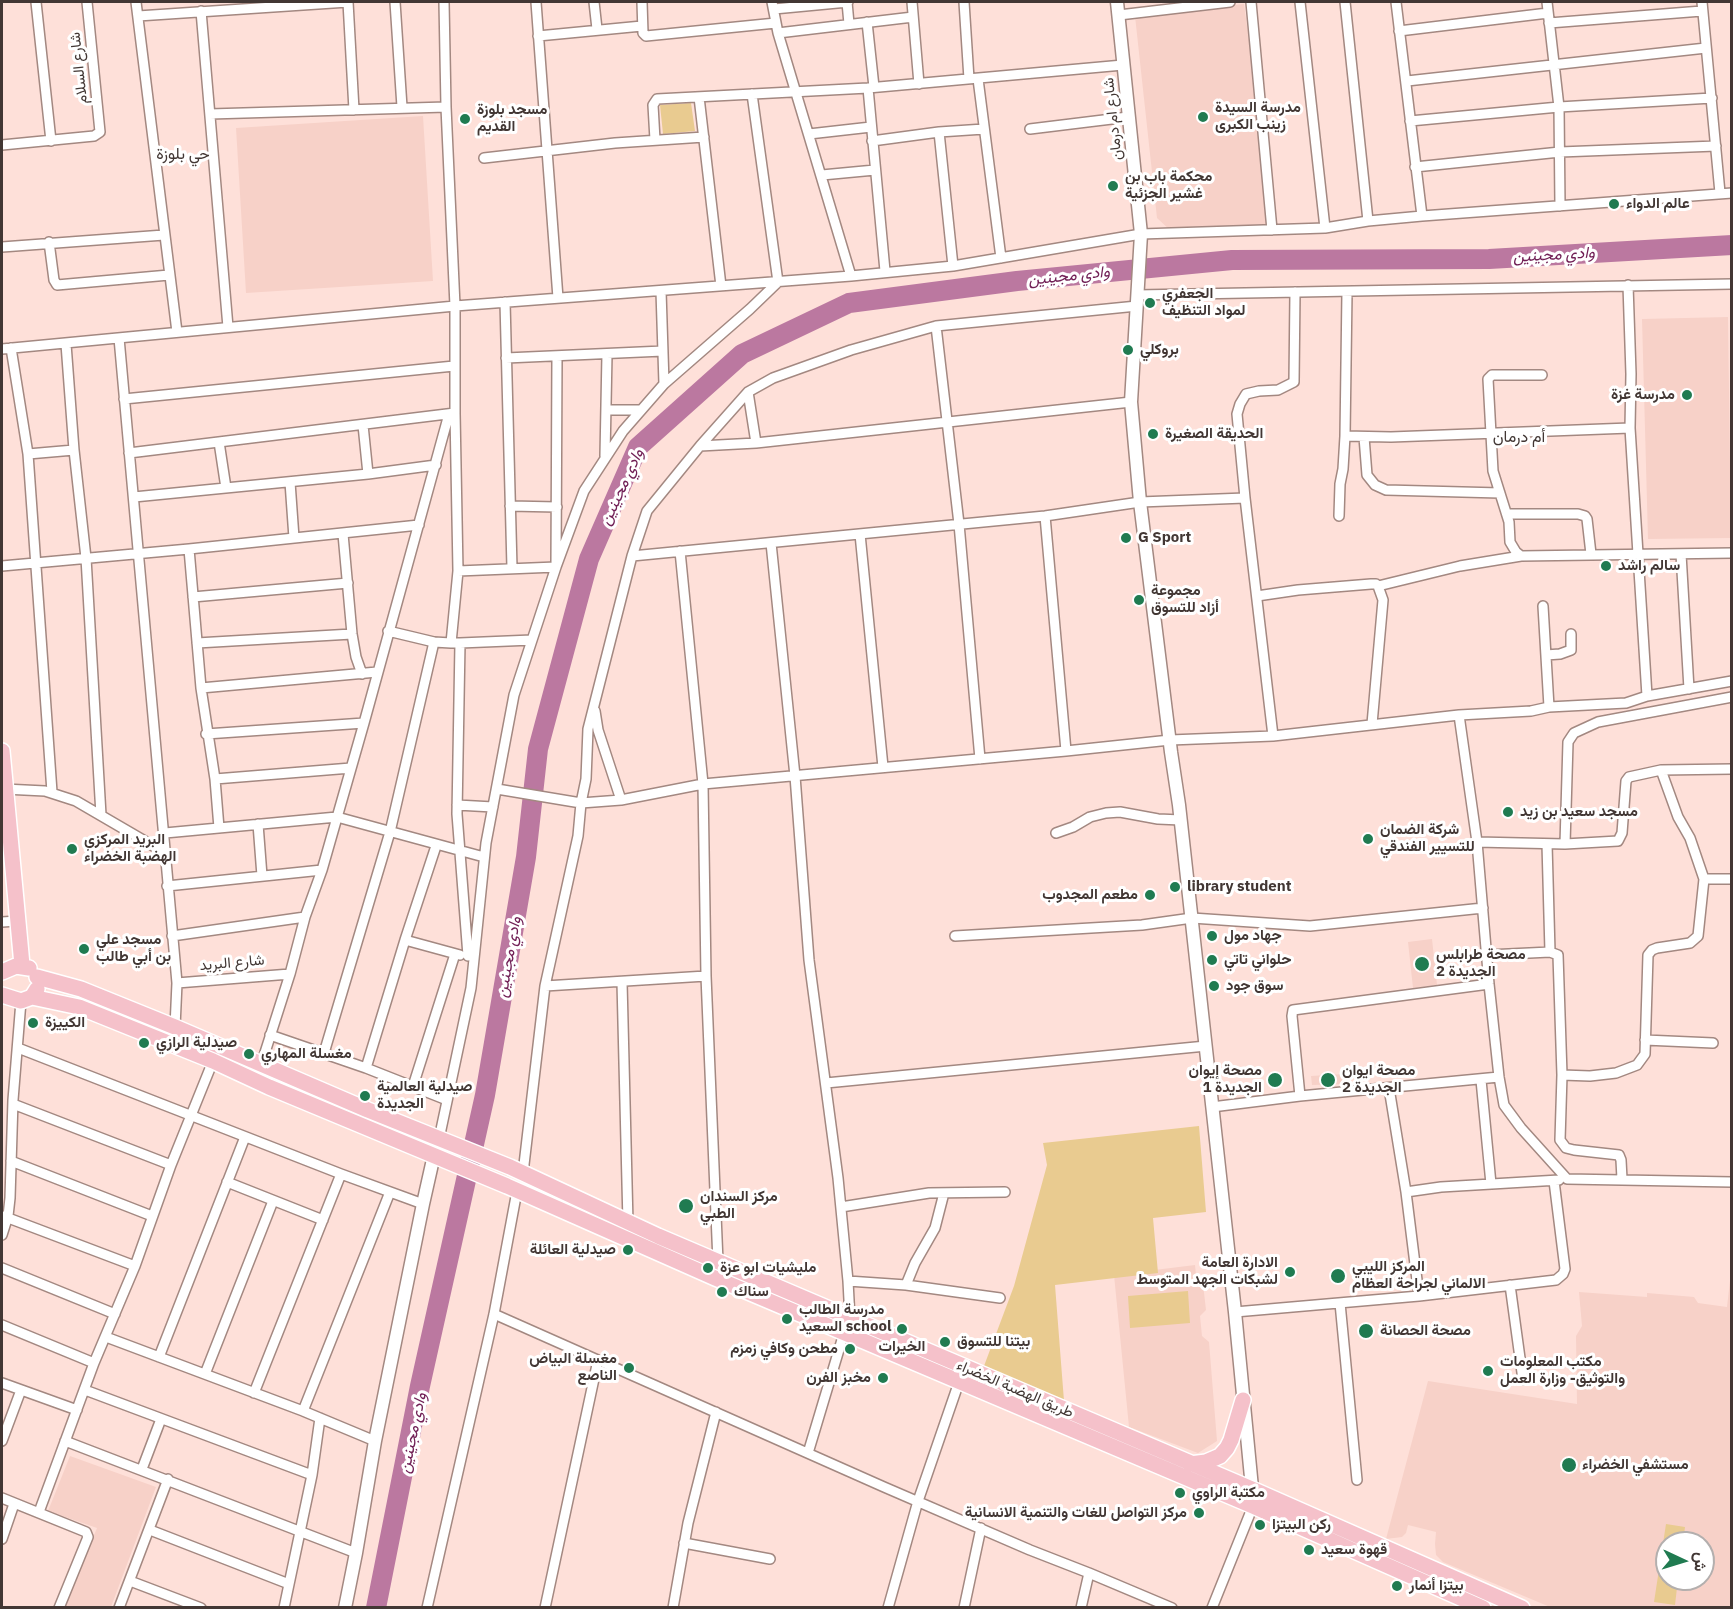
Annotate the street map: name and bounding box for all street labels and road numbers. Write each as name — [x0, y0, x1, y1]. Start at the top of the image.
street label: شارع السلام — [66, 31, 92, 105]
street label: شارع ام درمان — [1100, 77, 1126, 161]
street label: شارع البريد — [199, 951, 265, 975]
street label: طريق الهضبة الخضراء — [954, 1356, 1076, 1422]

